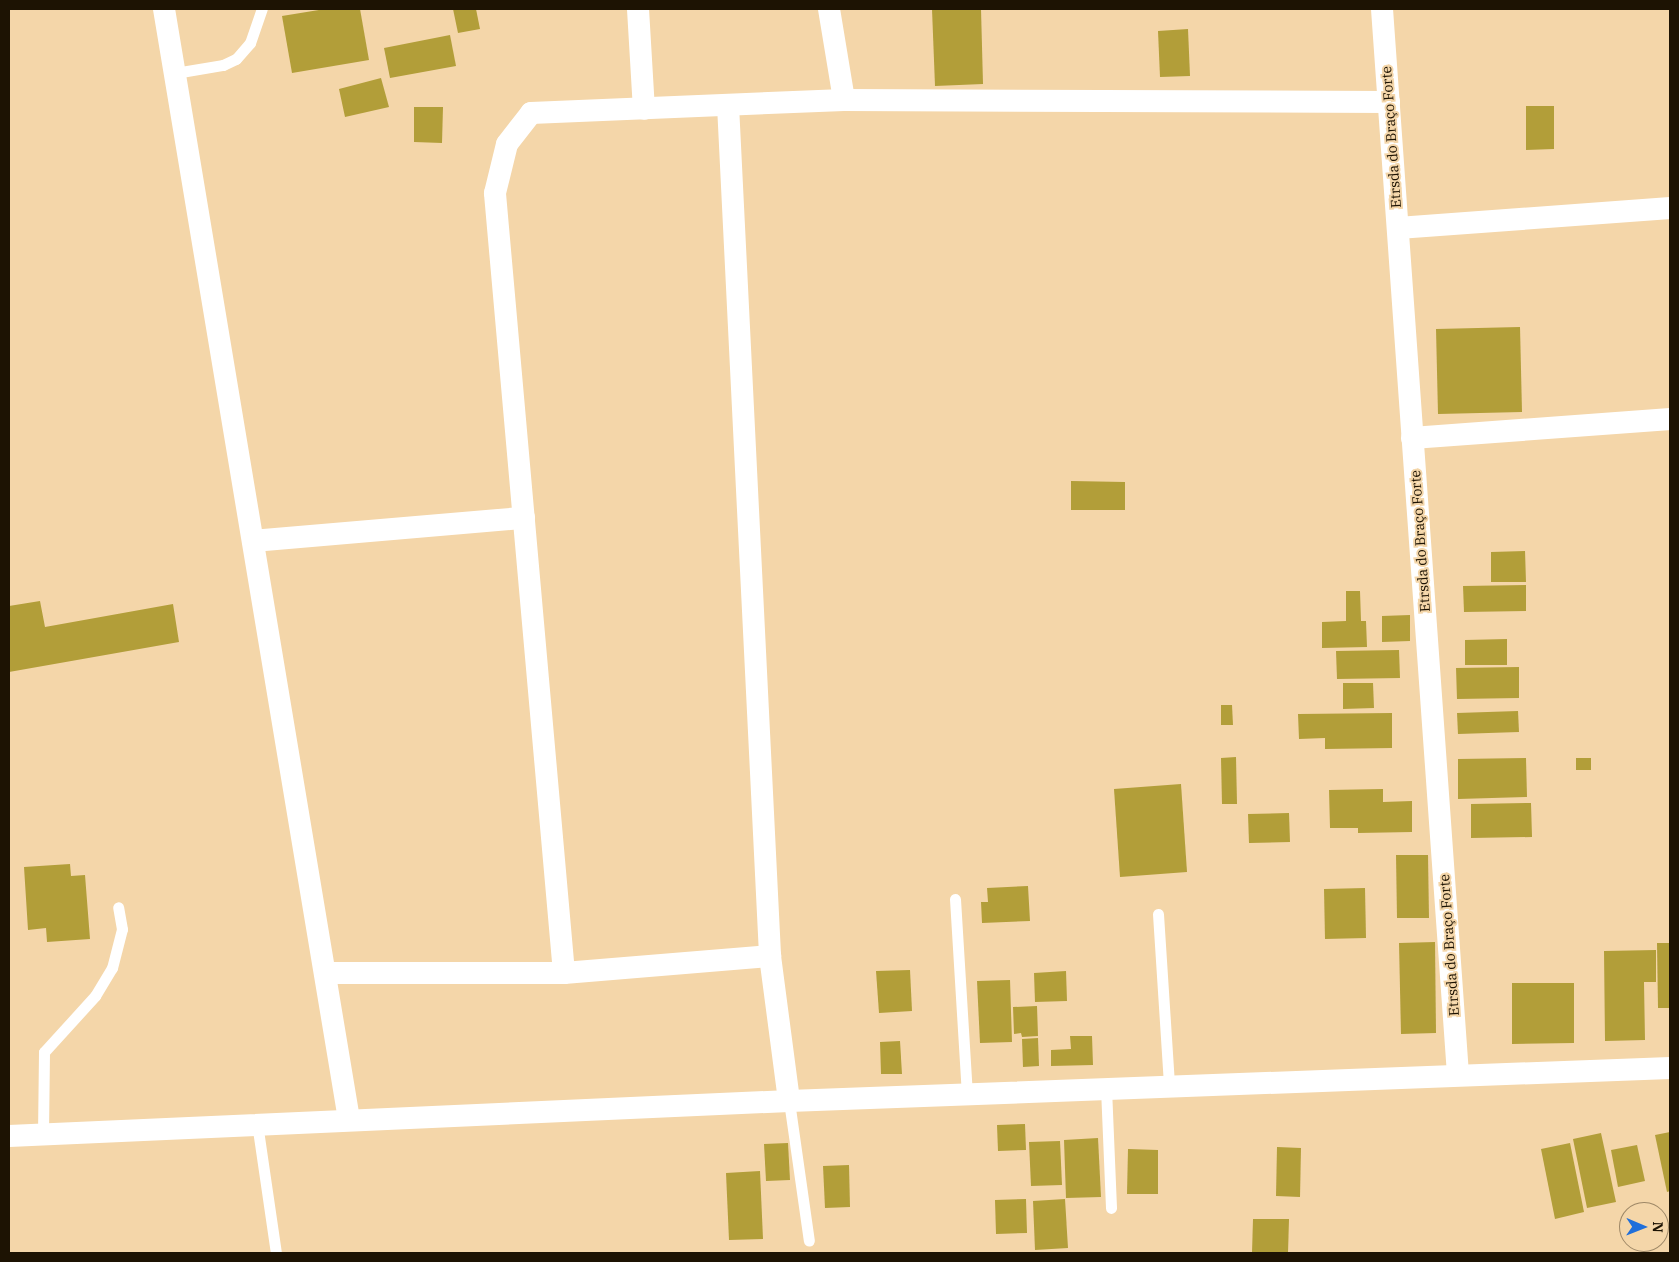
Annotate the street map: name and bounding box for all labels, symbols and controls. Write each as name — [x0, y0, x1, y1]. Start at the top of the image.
street label: Etrsda do Braço Forte — [1378, 65, 1404, 209]
street label: Etrsda do Braço Forte — [1407, 469, 1433, 613]
street label: Etrsda do Braço Forte — [1436, 873, 1462, 1017]
north arrow — [1619, 1202, 1669, 1252]
text: N — [1649, 1222, 1667, 1233]

